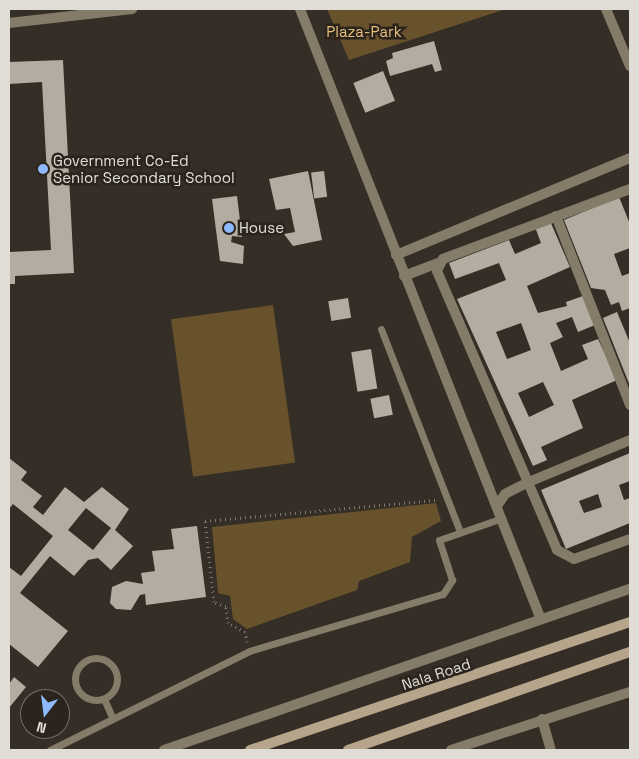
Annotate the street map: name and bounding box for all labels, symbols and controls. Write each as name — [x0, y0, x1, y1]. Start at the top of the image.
park label: Plaza-Park — [326, 23, 402, 41]
place label: Government Co-Ed Senior Secondary School — [53, 151, 235, 186]
marker: Government Co-Ed Senior Secondary School — [37, 163, 49, 175]
place label: House — [239, 219, 284, 237]
marker: House — [223, 222, 235, 234]
street label: Nala Road — [399, 654, 473, 694]
north arrow — [20, 689, 70, 739]
text: N — [35, 718, 48, 737]

